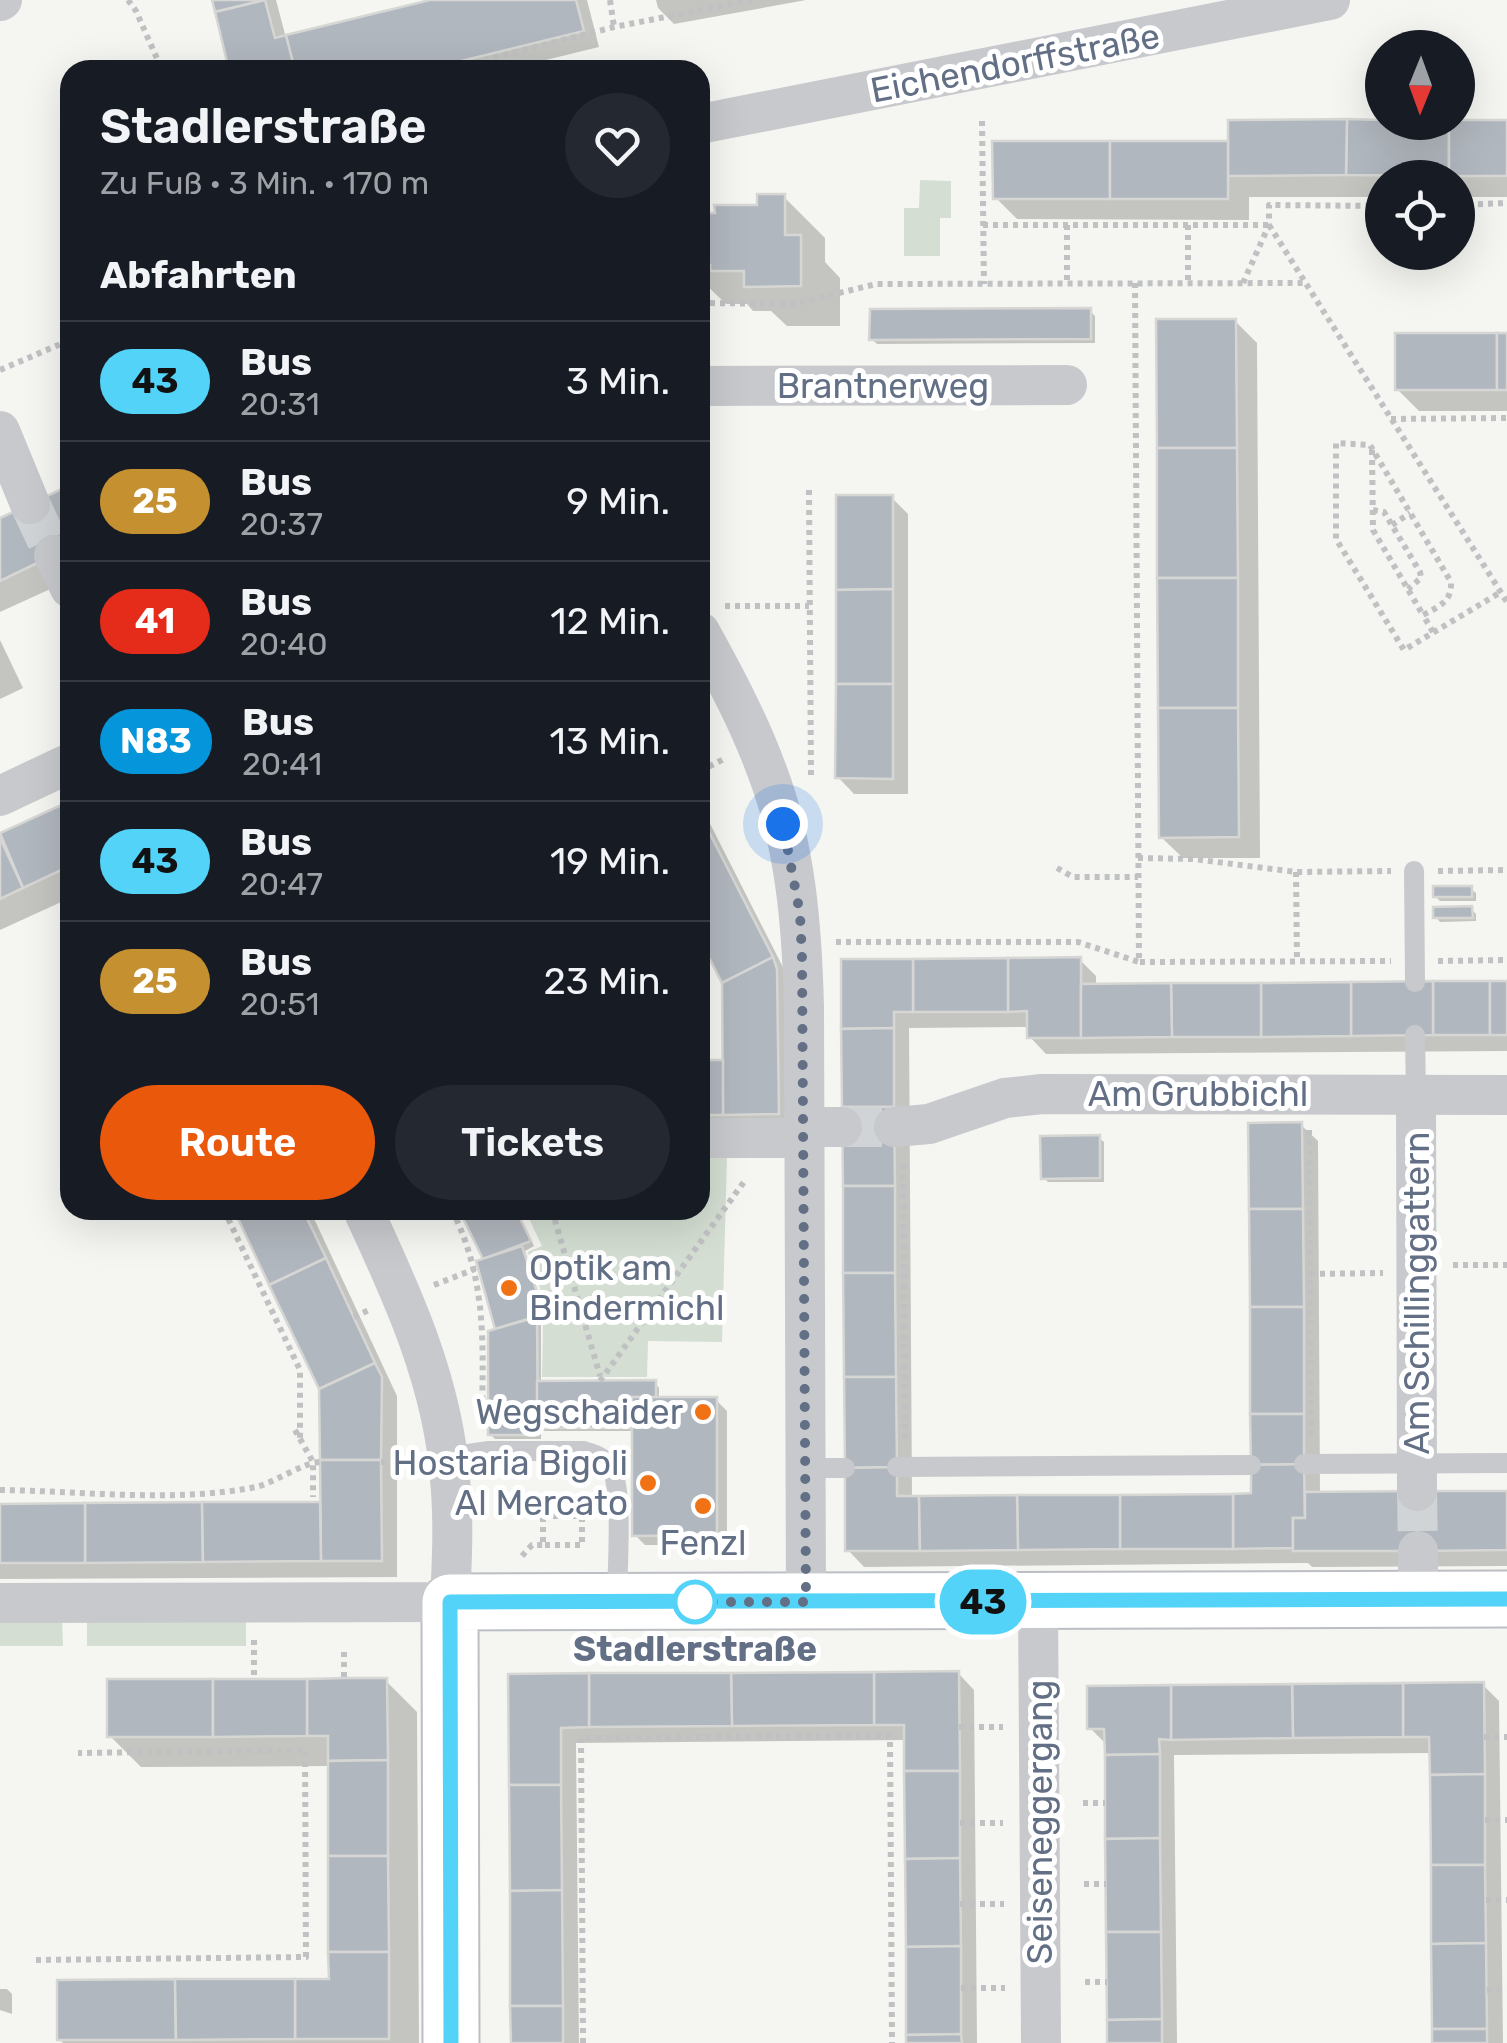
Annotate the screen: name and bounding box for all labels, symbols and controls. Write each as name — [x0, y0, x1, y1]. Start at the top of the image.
street label: Eichendorffstraße — [867, 14, 1163, 112]
north arrow — [1365, 30, 1475, 140]
map controls — [1365, 30, 1475, 270]
button: heart — [565, 93, 670, 198]
text: Stadlerstraße — [100, 98, 427, 155]
button: locate — [1365, 160, 1475, 270]
text: Zu Fuß · 3 Min. · 170 m — [100, 164, 429, 202]
text: Abfahrten — [100, 252, 297, 298]
text: Bus — [240, 339, 312, 385]
text: 3 Min. — [566, 358, 670, 404]
text: 43 — [132, 360, 178, 402]
street label: Brantnerweg — [777, 365, 989, 407]
text: 20:31 — [240, 385, 320, 423]
text: Bus — [240, 459, 312, 505]
text: 9 Min. — [566, 478, 670, 524]
text: 25 — [132, 480, 178, 522]
text: 20:37 — [240, 505, 323, 543]
text: Bus — [240, 579, 312, 625]
text: 12 Min. — [550, 598, 670, 644]
text: 41 — [135, 600, 175, 642]
text: 20:40 — [240, 625, 328, 663]
text: Bus — [242, 699, 314, 745]
text: 13 Min. — [550, 718, 670, 764]
text: N83 — [120, 720, 192, 762]
text: 20:41 — [242, 745, 322, 783]
your location — [758, 799, 808, 849]
text: Bus — [240, 819, 312, 865]
text: 19 Min. — [550, 838, 670, 884]
text: 43 — [132, 840, 178, 882]
text: 20:47 — [240, 865, 323, 903]
text: Bus — [240, 939, 312, 985]
text: 23 Min. — [544, 958, 670, 1004]
text: 25 — [132, 960, 178, 1002]
text: 20:51 — [240, 985, 320, 1023]
street label: Am Grubbichl — [1088, 1073, 1308, 1115]
button: Route — [100, 1085, 375, 1200]
button: Tickets — [395, 1085, 670, 1200]
street label: Am Schillinggattern — [1396, 1131, 1438, 1455]
place label: Optik am Bindermichl — [529, 1247, 725, 1329]
marker: Optik am Bindermichl — [498, 1277, 520, 1299]
place label: Wegschaider — [475, 1391, 683, 1433]
marker: Wegschaider — [692, 1401, 714, 1423]
place label: Hostaria Bigoli Al Mercato — [393, 1442, 628, 1524]
marker: Hostaria Bigoli Al Mercato — [637, 1472, 659, 1494]
marker: Fenzl — [692, 1495, 714, 1517]
place label: Fenzl — [659, 1522, 747, 1564]
line badge: 43 — [938, 1570, 1028, 1634]
marker: Stadlerstraße — [674, 1581, 716, 1623]
text: 43 — [960, 1581, 1006, 1623]
place label: Stadlerstraße — [573, 1628, 817, 1670]
street label: Seiseneggergang — [1019, 1680, 1061, 1964]

